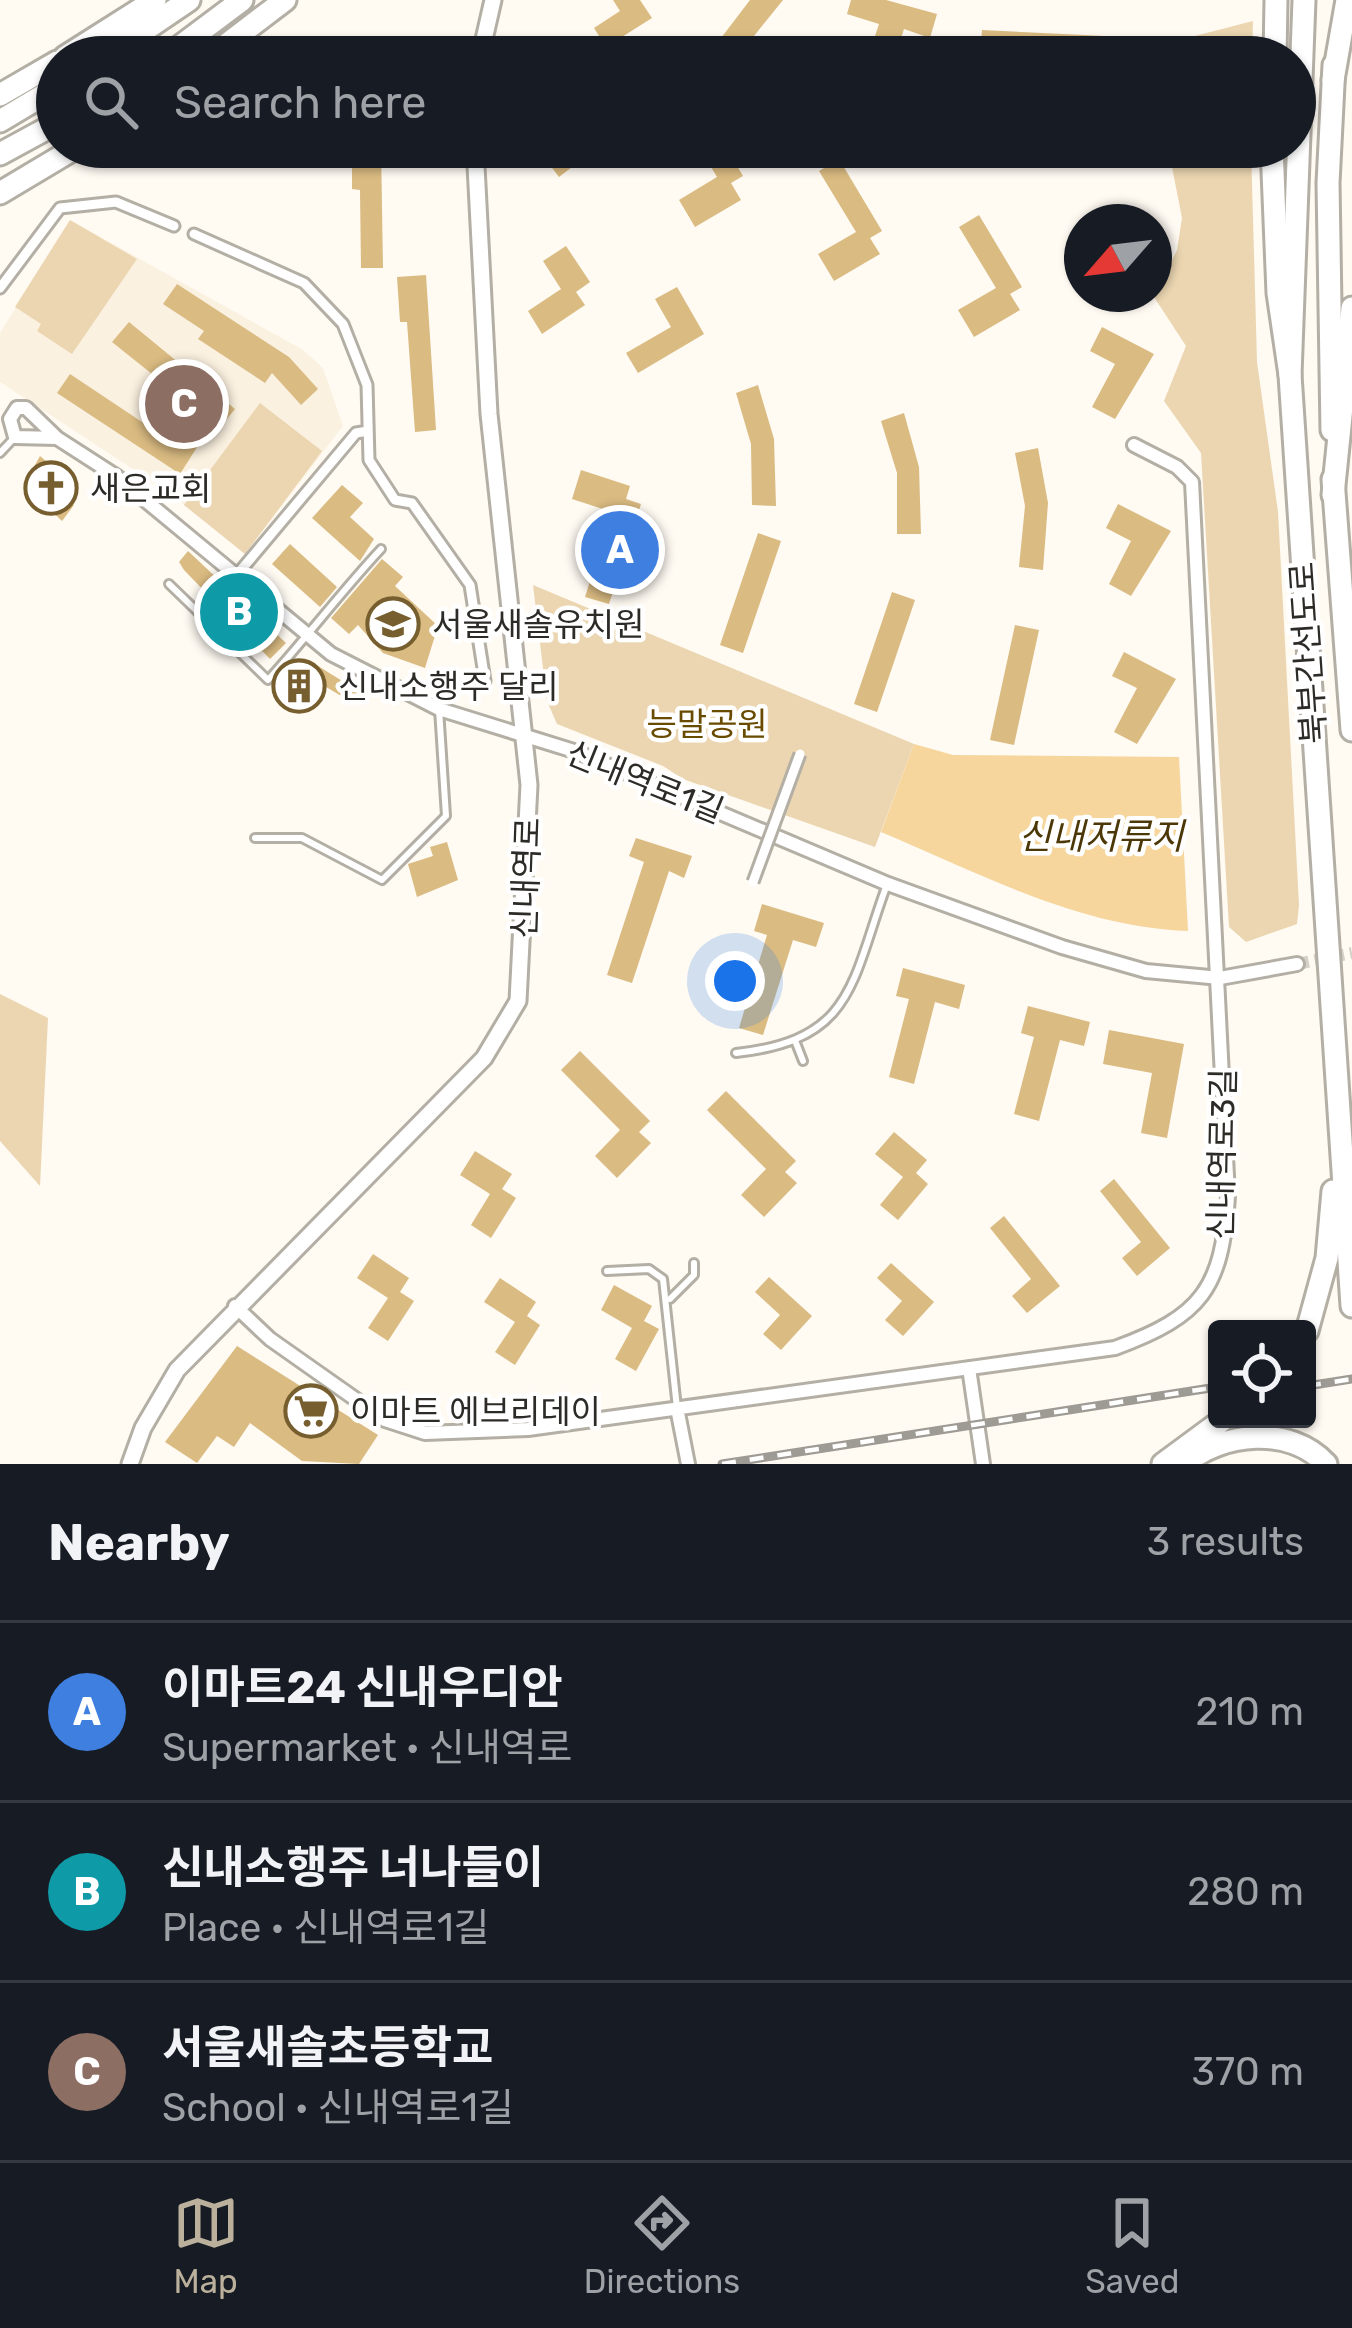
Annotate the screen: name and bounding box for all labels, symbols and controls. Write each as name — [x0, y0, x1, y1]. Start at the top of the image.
search box — [36, 36, 1316, 168]
icon: search — [78, 69, 144, 135]
text: Search here — [174, 76, 426, 129]
north arrow — [1064, 204, 1172, 312]
pin: C — [145, 359, 223, 449]
church icon: 새은교회 — [23, 460, 79, 516]
place label: 새은교회 — [90, 469, 211, 508]
pin: A — [581, 505, 659, 595]
street label: 북부간선도로 — [1282, 561, 1334, 745]
pin: B — [200, 567, 278, 657]
school or university icon: 서울새솔유치원 — [365, 596, 421, 652]
place label: 서울새솔유치원 — [432, 605, 645, 644]
building icon: 신내소행주 달리 — [271, 658, 327, 714]
place label: 신내소행주 달리 — [338, 667, 559, 706]
park label: 능말공원 — [646, 705, 768, 744]
street label: 신내역로1길 — [561, 733, 729, 831]
water label: 신내저류지 — [1018, 815, 1187, 858]
street label: 신내역로 — [504, 817, 548, 939]
your location — [705, 951, 765, 1011]
street label: 신내역로3길 — [1201, 1068, 1243, 1240]
map controls — [1208, 1320, 1316, 1428]
button: locate — [1208, 1320, 1316, 1428]
supermarket icon: 이마트 에브리데이 — [283, 1383, 339, 1439]
place label: 이마트 에브리데이 — [350, 1392, 601, 1431]
text: Nearby — [48, 1512, 230, 1573]
text: 3 results — [1147, 1519, 1304, 1565]
text: 이마트24 신내우디안 — [162, 1661, 563, 1714]
text: A — [73, 1689, 101, 1735]
text: 210 m — [1195, 1689, 1304, 1735]
text: Supermarket · 신내역로 — [162, 1725, 572, 1771]
text: 신내소행주 너나들이 — [162, 1841, 544, 1894]
text: B — [73, 1869, 101, 1915]
text: 280 m — [1187, 1869, 1304, 1915]
text: Place · 신내역로1길 — [162, 1905, 489, 1951]
text: 서울새솔초등학교 — [162, 2021, 493, 2074]
text: C — [73, 2049, 101, 2095]
text: 370 m — [1192, 2049, 1304, 2095]
text: School · 신내역로1길 — [162, 2085, 514, 2131]
tab: Map — [173, 2190, 239, 2301]
tab: Directions — [584, 2190, 740, 2301]
tab: Saved — [1085, 2190, 1179, 2301]

